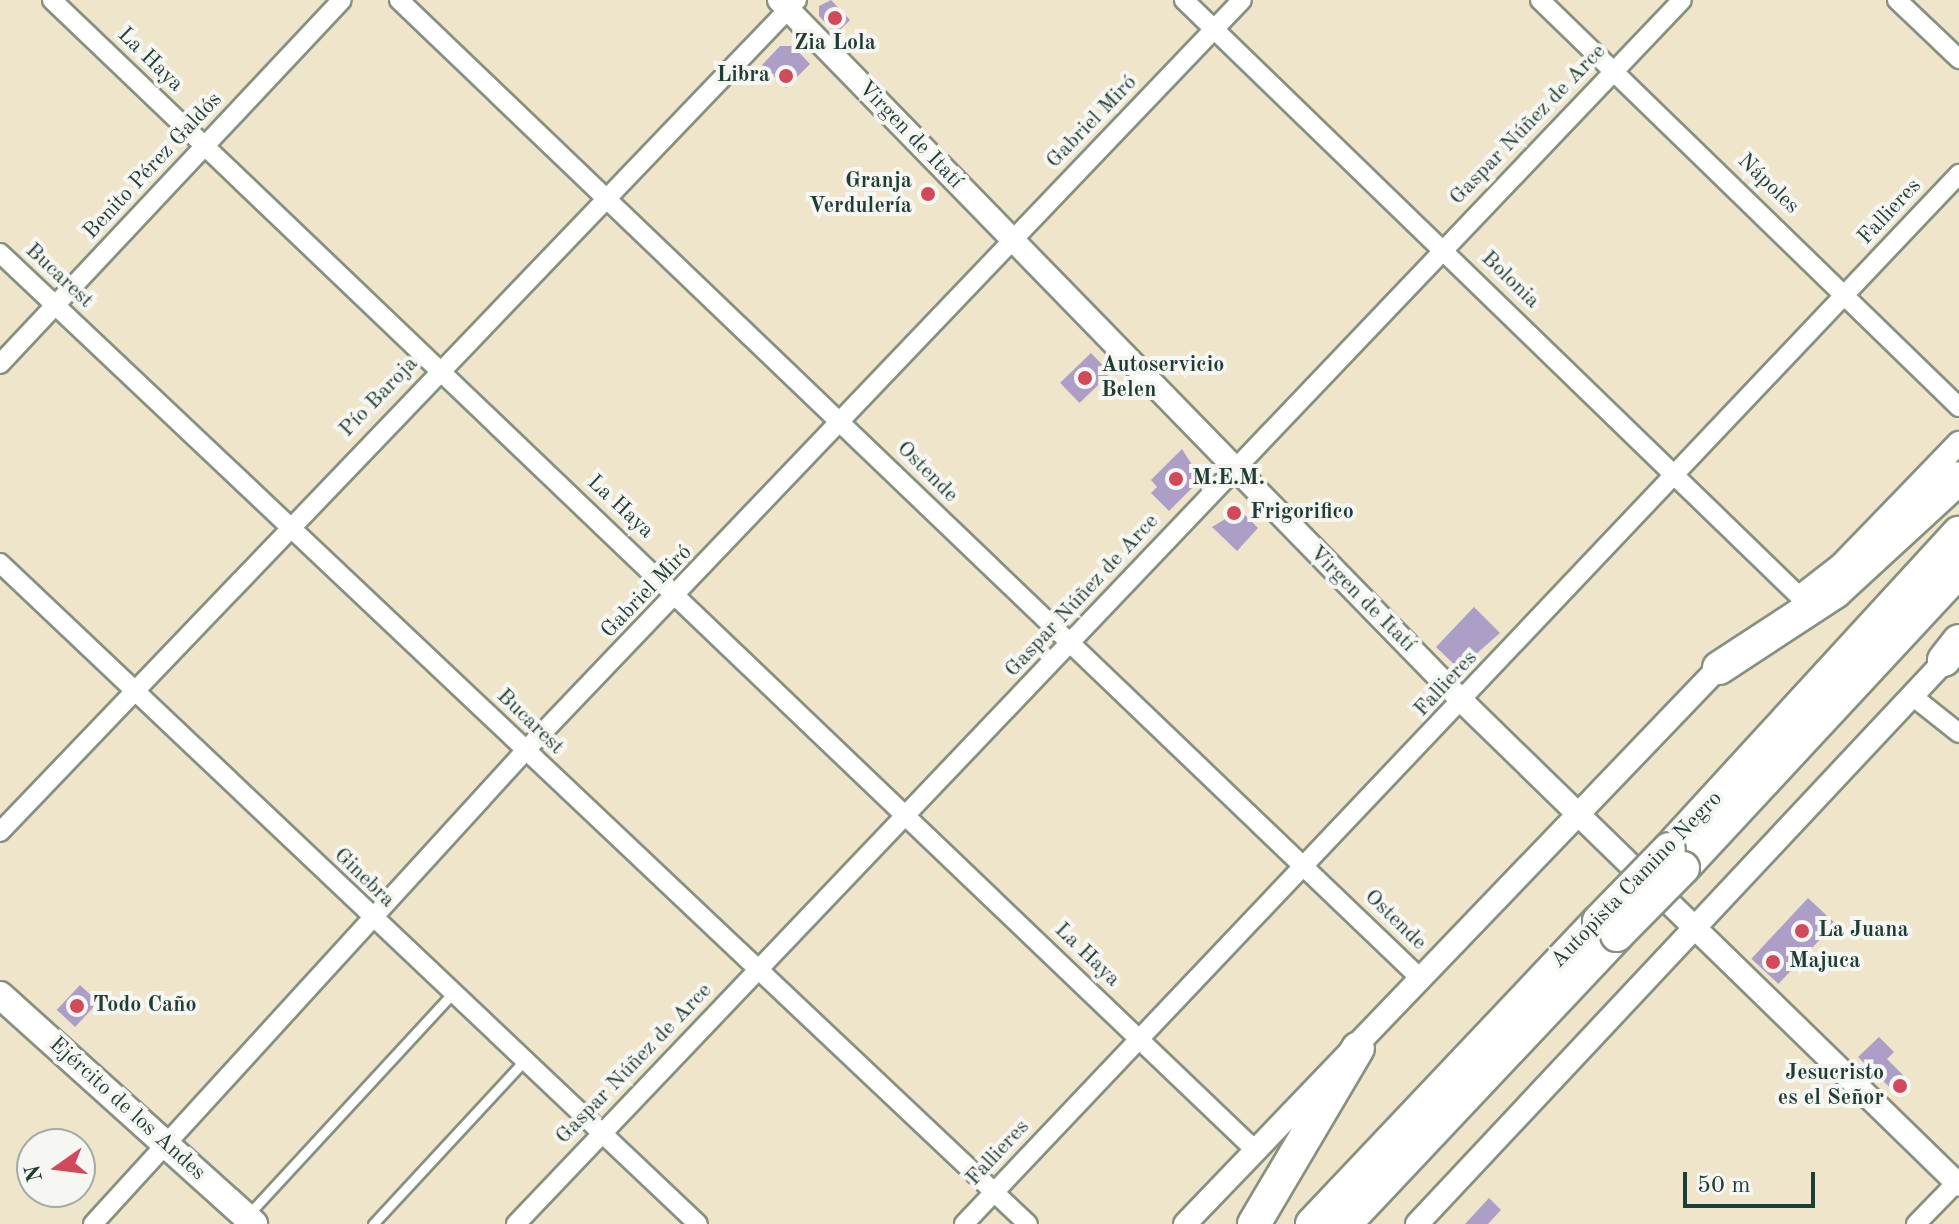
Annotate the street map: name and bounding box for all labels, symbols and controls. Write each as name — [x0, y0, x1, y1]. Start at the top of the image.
marker: Zia Lola — [826, 9, 844, 27]
street label: La Haya — [112, 22, 188, 98]
place label: Zia Lola — [794, 31, 876, 57]
street label: Gaspar Núñez de Arce — [1444, 39, 1612, 211]
place label: Libra — [716, 63, 770, 89]
marker: Libra — [777, 67, 795, 85]
street label: Gabriel Miró — [1041, 70, 1143, 174]
street label: Virgen de Itatí — [852, 76, 968, 194]
street label: Benito Pérez Galdós — [78, 87, 228, 245]
street label: Nápoles — [1732, 148, 1804, 220]
place label: Granja Verdulería — [809, 168, 912, 220]
street label: Fallieres — [1853, 173, 1927, 251]
marker: Granja Verdulería — [919, 185, 937, 203]
street label: Bucarest — [19, 238, 99, 314]
street label: Bolonia — [1475, 246, 1545, 314]
street label: Pío Baroja — [334, 351, 424, 443]
place label: Autoservicio Belen — [1101, 352, 1224, 404]
marker: Autoservicio Belen — [1076, 369, 1094, 387]
street label: Ostende — [891, 436, 963, 508]
place label: M.E.M. — [1192, 466, 1265, 492]
street label: La Haya — [581, 470, 659, 544]
marker: M.E.M. — [1167, 470, 1185, 488]
place label: Frigorifico — [1250, 500, 1354, 526]
marker: Frigorifico — [1225, 504, 1243, 522]
street label: Gaspar Núñez de Arce — [1000, 509, 1164, 683]
street label: Gabriel Miró — [596, 540, 698, 644]
street label: Virgen de Itatí — [1303, 540, 1421, 658]
street label: Fallieres — [1409, 645, 1483, 723]
street label: Bucarest — [491, 683, 569, 761]
street label: Autopista Camino Negro — [1546, 786, 1728, 974]
street label: Ginebra — [328, 842, 400, 914]
street label: Ostende — [1358, 884, 1432, 956]
street label: La Haya — [1049, 917, 1125, 993]
place label: La Juana — [1818, 918, 1909, 944]
marker: La Juana — [1793, 922, 1811, 940]
place label: Majuca — [1789, 949, 1860, 975]
marker: Majuca — [1764, 953, 1782, 971]
street label: Gaspar Núñez de Arce — [550, 978, 718, 1150]
place label: Todo Caño — [93, 993, 197, 1019]
marker: Todo Caño — [68, 997, 86, 1015]
street label: Ejército de los Andes — [43, 1032, 211, 1186]
place label: Jesucristo es el Señor — [1778, 1060, 1884, 1112]
marker: Jesucristo es el Señor — [1891, 1077, 1909, 1095]
street label: Fallieres — [961, 1114, 1035, 1192]
north arrow — [16, 1128, 96, 1208]
scale bar — [1687, 1156, 1819, 1206]
text: N — [22, 1163, 47, 1184]
text: 50 m — [1697, 1174, 1751, 1198]

